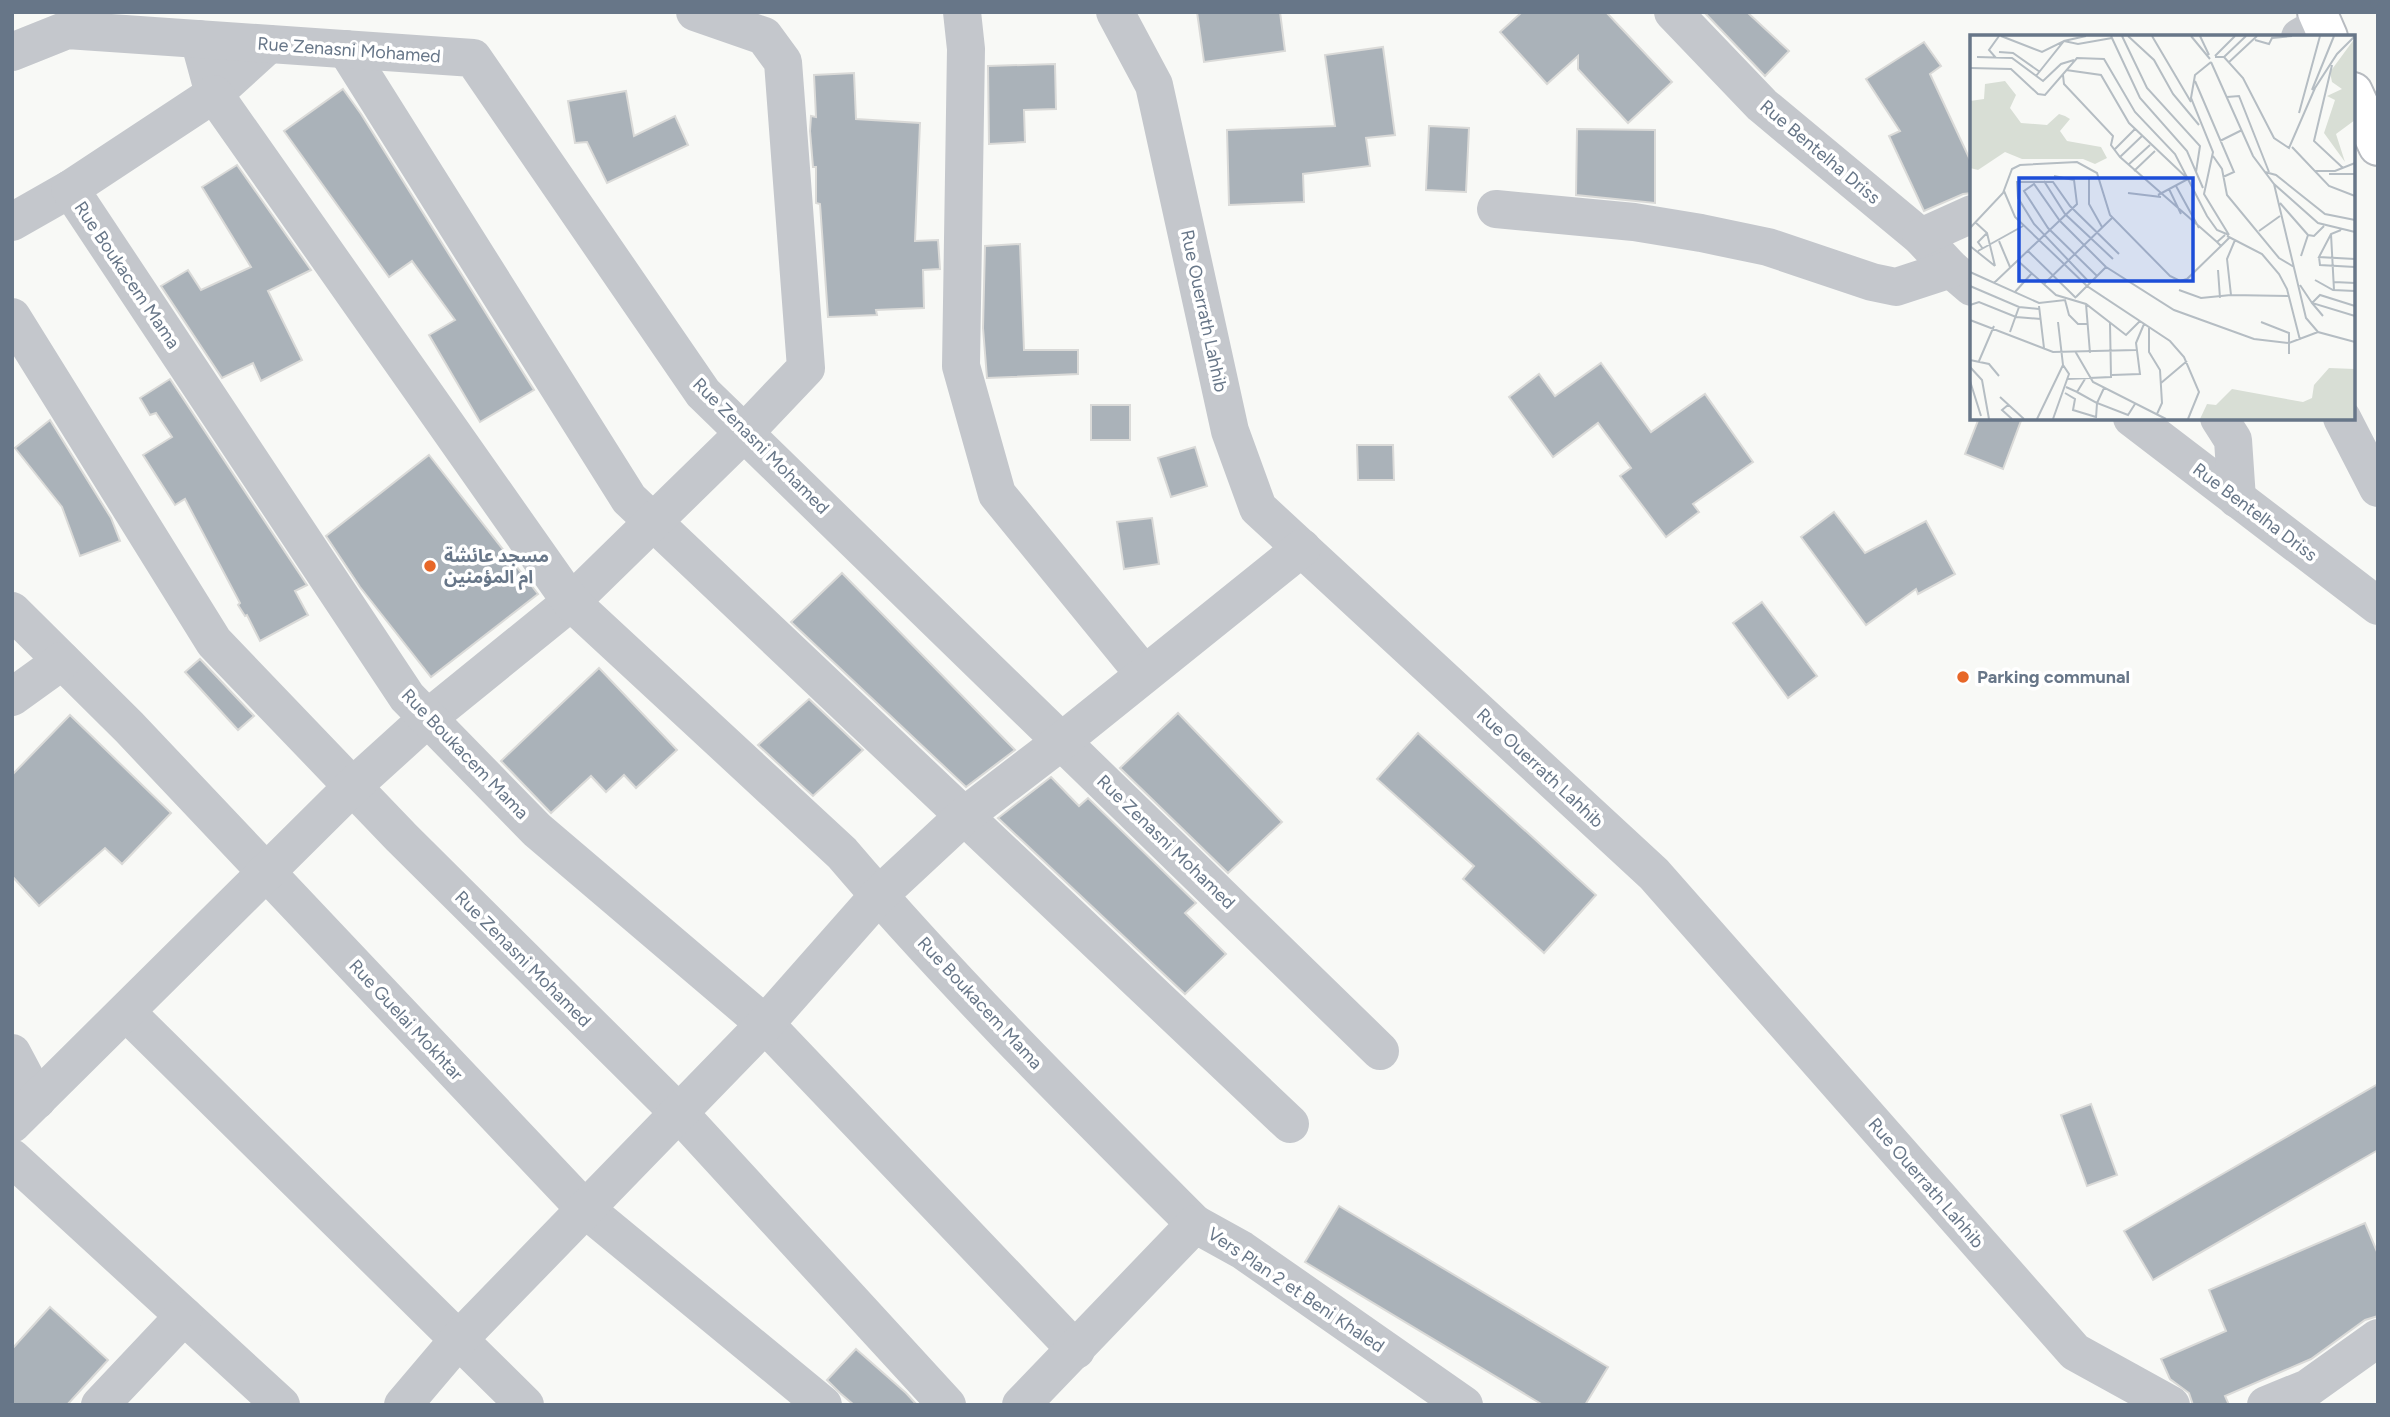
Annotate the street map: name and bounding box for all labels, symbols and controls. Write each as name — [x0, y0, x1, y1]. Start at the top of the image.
street label: Rue Zenasni Mohamed — [257, 33, 441, 67]
inset map — [1970, 35, 2355, 420]
street label: Rue Bentelha Driss — [1755, 95, 1885, 209]
street label: Rue Boukacem Mama — [70, 197, 184, 353]
street label: Rue Ouerrath Lahhib — [1176, 228, 1232, 394]
street label: Rue Zenasni Mohamed — [688, 373, 834, 519]
street label: Rue Bentelha Driss — [2188, 458, 2322, 566]
place label: مسجد عائشة ام المؤمنين — [444, 545, 549, 590]
marker: مسجد عائشة ام المؤمنين — [422, 558, 438, 574]
place label: Parking communal — [1977, 666, 2130, 688]
marker: Parking communal — [1955, 669, 1971, 685]
street label: Rue Boukacem Mama — [397, 684, 533, 824]
street label: Rue Ouerrath Lahhib — [1472, 704, 1608, 832]
street label: Rue Zenasni Mohamed — [1092, 770, 1240, 914]
street label: Rue Zenasni Mohamed — [450, 886, 596, 1032]
street label: Rue Boukacem Mama — [913, 932, 1047, 1074]
street label: Rue Guelai Mokhtar — [344, 955, 468, 1085]
street label: Rue Ouerrath Lahhib — [1863, 1113, 1989, 1253]
street label: Vers Plan 2 et Beni Khaled — [1204, 1223, 1388, 1357]

